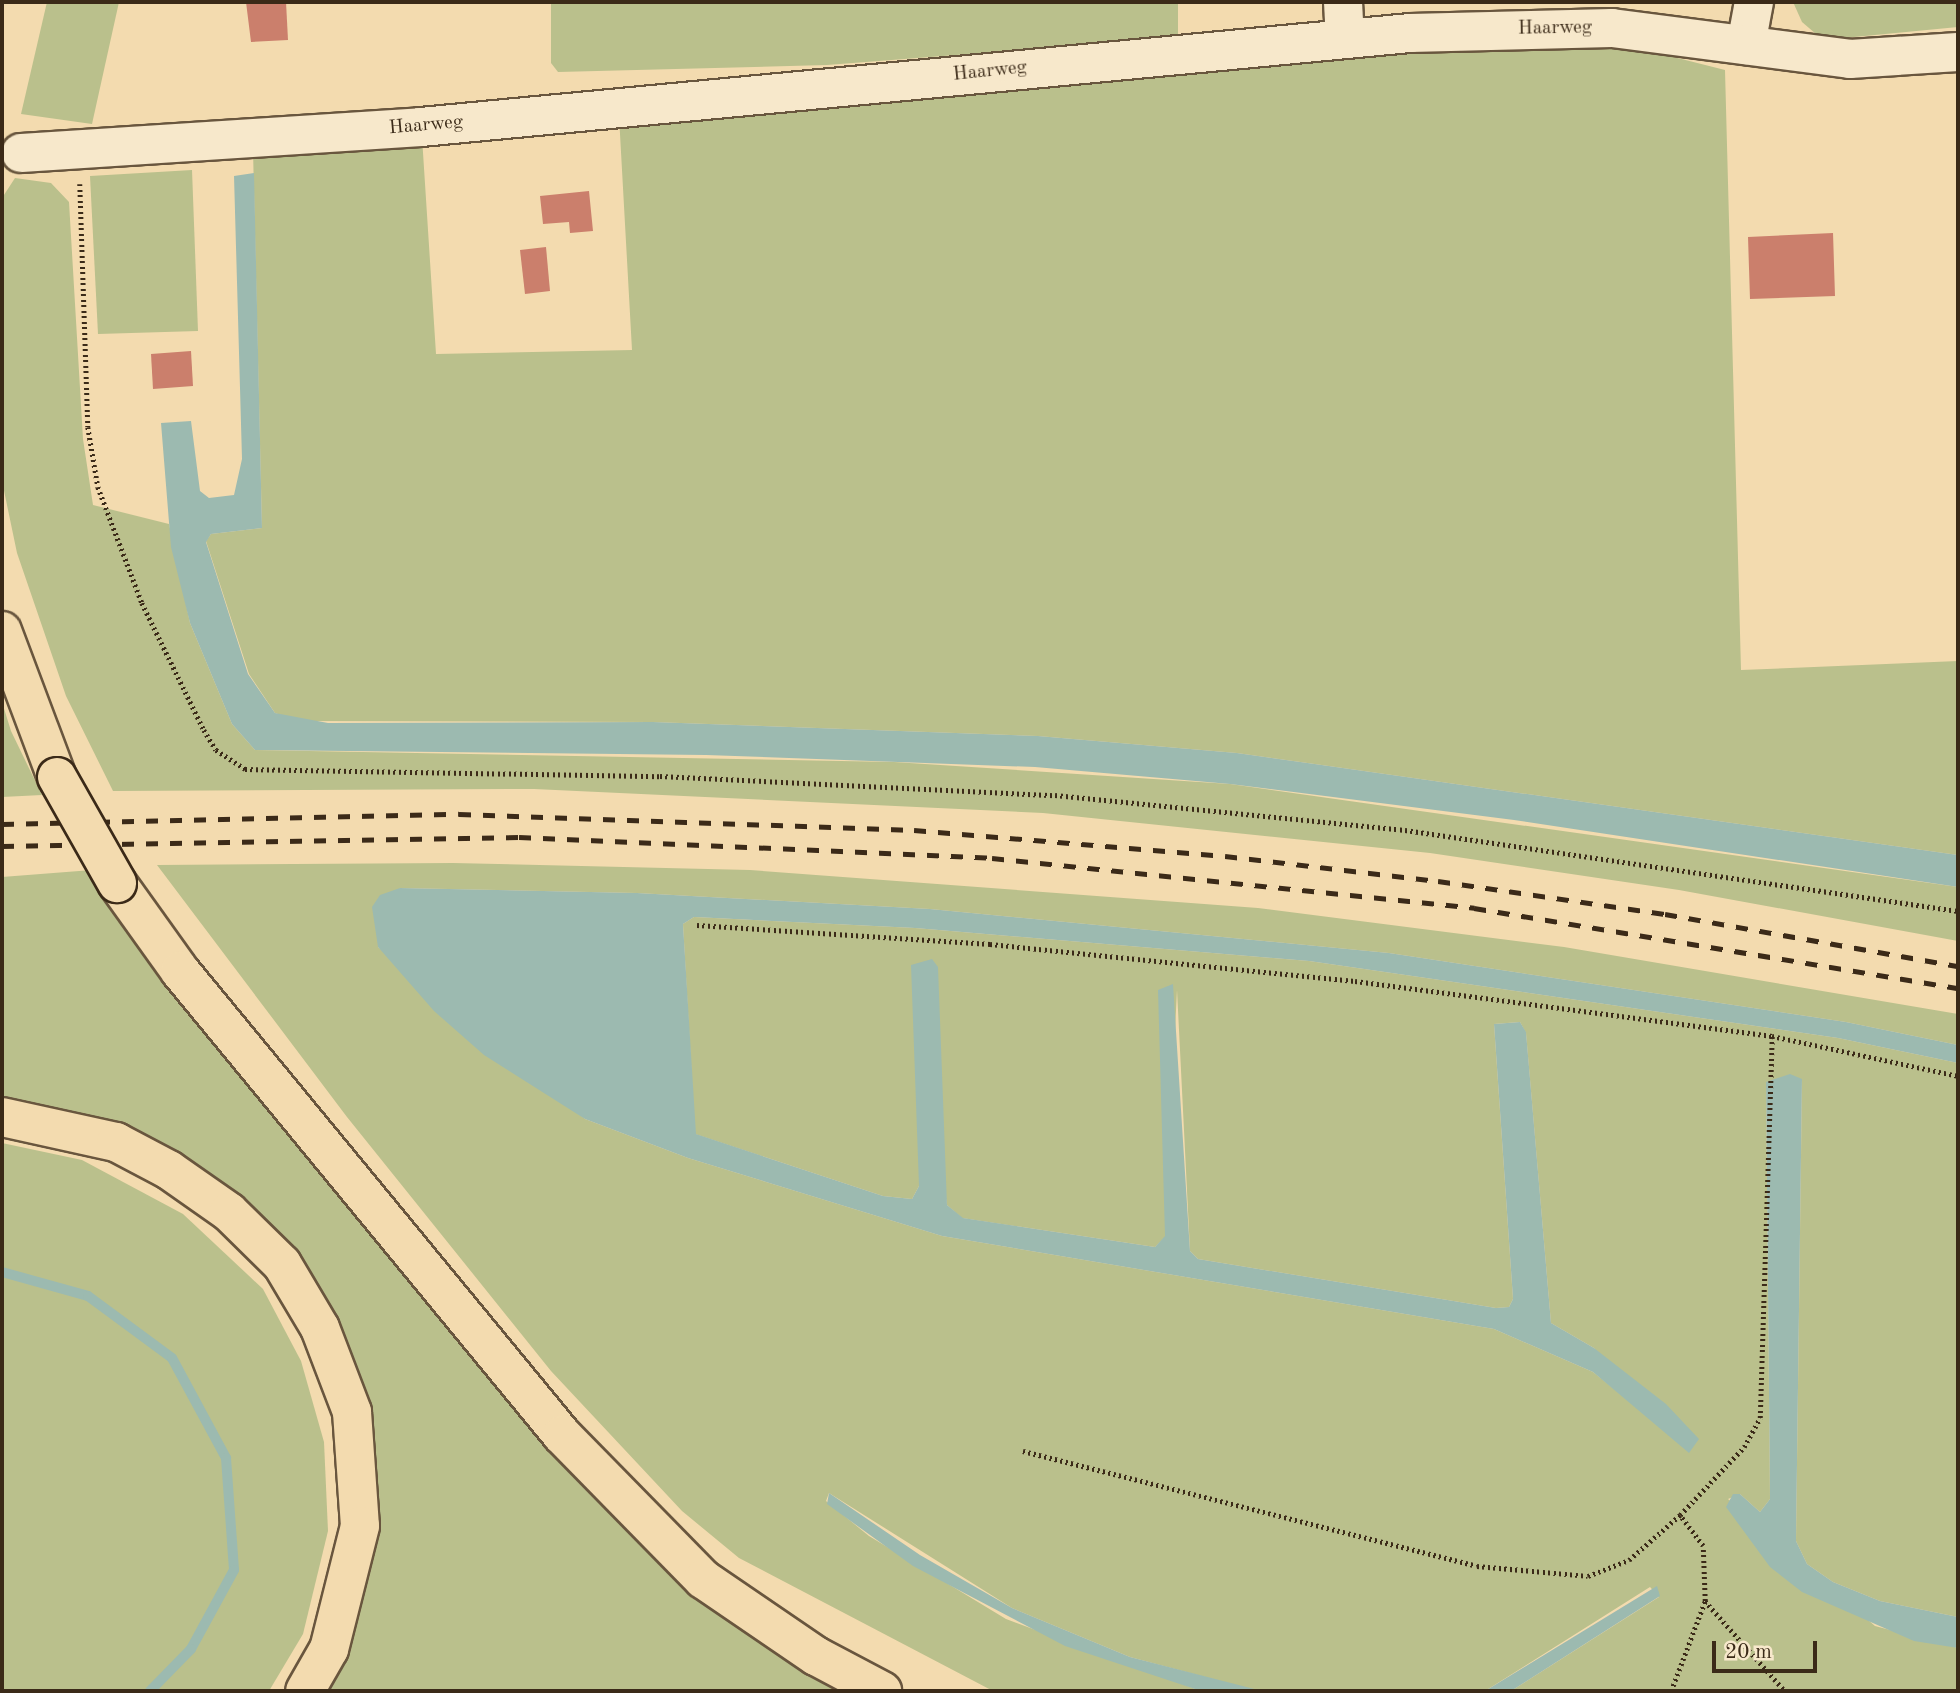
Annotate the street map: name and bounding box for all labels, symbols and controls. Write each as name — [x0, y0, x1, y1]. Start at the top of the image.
street label: Haarweg — [1518, 17, 1592, 41]
street label: Haarweg — [952, 57, 1028, 87]
street label: Haarweg — [388, 111, 464, 141]
scale bar — [1715, 1626, 1820, 1670]
text: 20 m — [1725, 1642, 1772, 1663]

